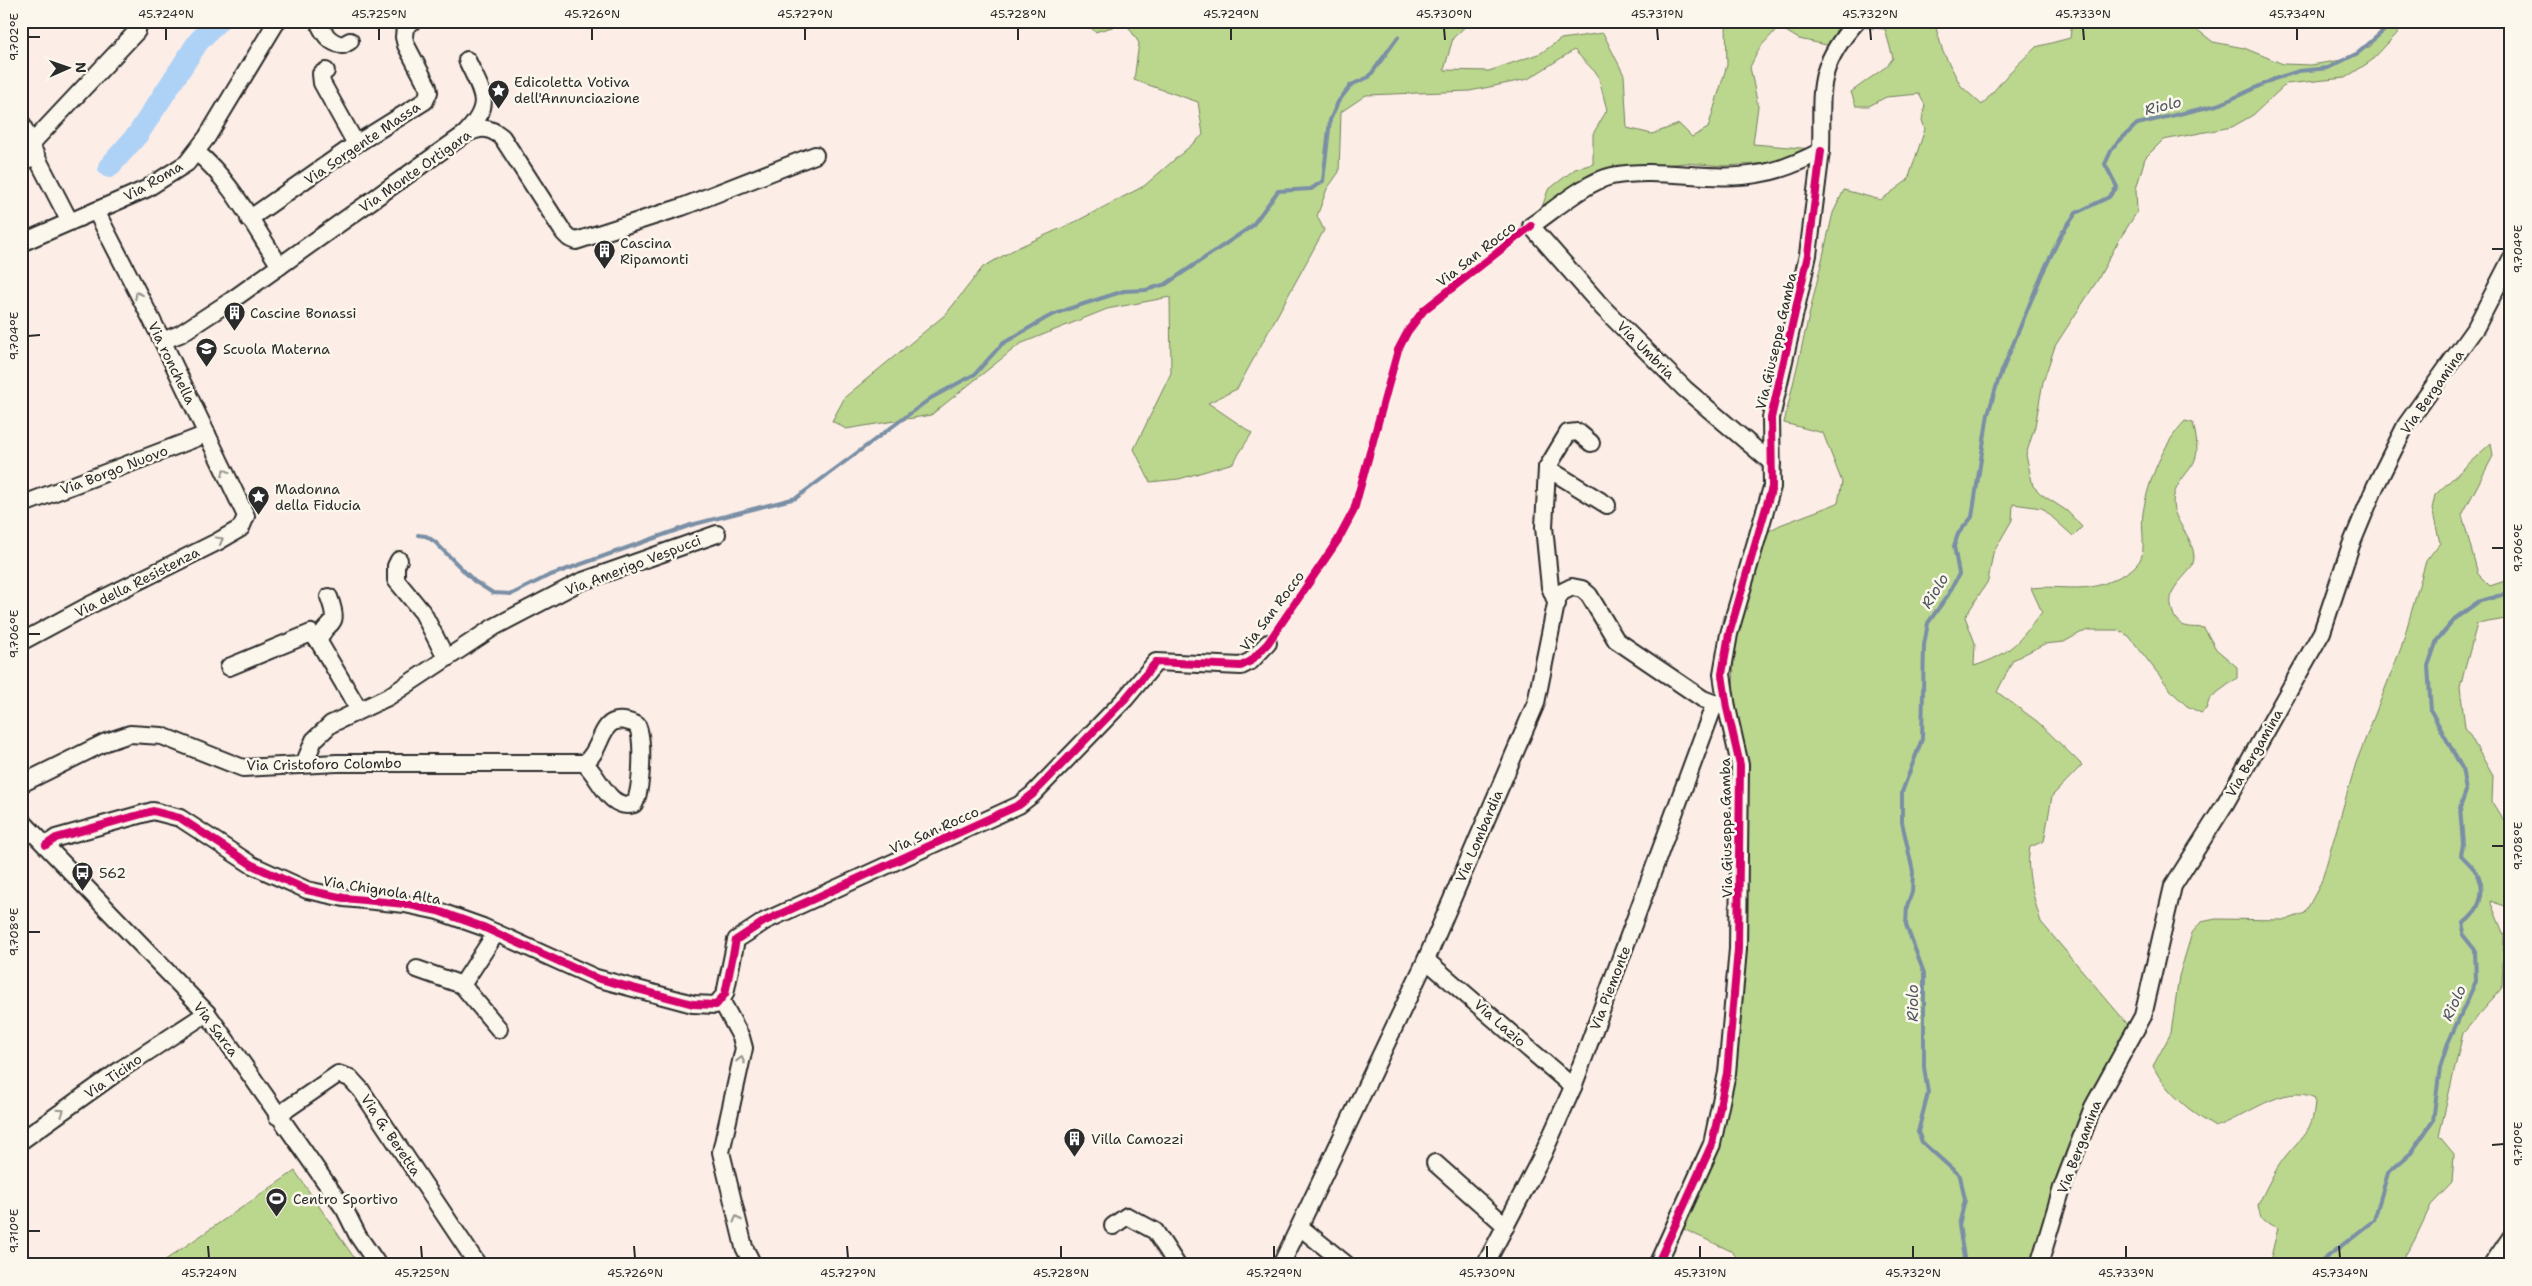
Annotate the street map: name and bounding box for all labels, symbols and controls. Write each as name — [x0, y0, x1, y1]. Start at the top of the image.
text: 45.724°N — [138, 6, 194, 22]
text: 45.725°N — [351, 6, 407, 22]
text: 45.726°N — [564, 6, 620, 22]
text: 45.727°N — [777, 6, 833, 22]
text: 45.728°N — [990, 6, 1046, 22]
text: 45.729°N — [1203, 6, 1259, 22]
text: 45.730°N — [1416, 6, 1472, 22]
text: 45.731°N — [1631, 6, 1683, 22]
text: 45.732°N — [1842, 6, 1898, 22]
text: 45.733°N — [2055, 6, 2111, 22]
text: 45.734°N — [2269, 6, 2325, 22]
text: 9.702°E — [6, 13, 22, 61]
north arrow — [42, 42, 92, 92]
text: N — [72, 62, 90, 73]
place label: Edicoletta Votiva dell'Annunciazione — [514, 73, 640, 107]
place icon: Edicoletta Votiva dell'Annunciazione — [486, 78, 510, 109]
water label: Riolo — [2142, 92, 2184, 120]
street label: Via Sorgente Massa — [301, 97, 424, 188]
street label: Via Monte Ortigara — [356, 125, 475, 216]
street label: Via Roma — [120, 157, 186, 205]
street label: Via San Rocco — [1433, 217, 1519, 291]
text: 9.704°E — [2510, 225, 2526, 273]
place label: Cascina Ripamonti — [620, 234, 689, 268]
building icon: Cascina Ripamonti — [592, 239, 616, 270]
street label: Via Giuseppe Gamba — [1751, 270, 1801, 411]
one-way arrow — [134, 291, 144, 300]
building icon: Cascine Bonassi — [222, 301, 246, 332]
place label: Cascine Bonassi — [250, 304, 357, 322]
text: 9.704°E — [6, 312, 22, 360]
street label: Via Umbria — [1613, 317, 1679, 383]
street label: Via ronchella — [144, 319, 200, 408]
school or university icon: Scuola Materna — [195, 337, 219, 368]
place label: Scuola Materna — [223, 340, 330, 358]
street label: Via Bergamina — [2396, 346, 2468, 438]
street label: Via Borgo Nuovo — [58, 441, 170, 499]
one-way arrow — [221, 468, 231, 477]
place label: Madonna della Fiducia — [275, 480, 361, 514]
place icon: Madonna della Fiducia — [247, 485, 271, 516]
text: 9.706°E — [2510, 524, 2526, 572]
street label: Via Amerigo Vespucci — [562, 531, 704, 599]
one-way arrow — [215, 537, 224, 547]
street label: Via della Resistenza — [72, 543, 203, 621]
street label: Via San Rocco — [1236, 567, 1308, 655]
water label: Riolo — [1917, 570, 1953, 612]
text: 9.706°E — [6, 610, 22, 658]
street label: Via Bergamina — [2222, 706, 2287, 800]
street label: Via Cristoforo Colombo — [246, 754, 402, 774]
street label: Via Giuseppe Gamba — [1716, 757, 1736, 898]
street label: Via Lombardia — [1451, 787, 1507, 885]
street label: Via San Rocco — [886, 802, 982, 858]
text: 9.708°E — [2510, 822, 2526, 870]
bus stop icon: 562 — [71, 861, 95, 892]
place label: 562 — [99, 864, 126, 882]
street label: Via Chignola Alta — [322, 872, 443, 908]
text: 9.708°E — [6, 908, 22, 956]
street label: Via Piemonte — [1586, 943, 1634, 1033]
water label: Riolo — [2437, 982, 2471, 1024]
water label: Riolo — [1903, 984, 1923, 1022]
street label: Via Lazio — [1470, 996, 1530, 1050]
street label: Via Sarca — [190, 998, 243, 1060]
street label: Via Ticino — [81, 1050, 145, 1102]
one-way arrow — [735, 1056, 746, 1065]
street label: Via G. Beretta — [357, 1091, 425, 1180]
street label: Via Bergamina — [2053, 1097, 2105, 1196]
one-way arrow — [55, 1110, 64, 1118]
text: 9.710°E — [2510, 1122, 2526, 1166]
building icon: Villa Camozzi — [1063, 1127, 1087, 1158]
place label: Villa Camozzi — [1091, 1130, 1183, 1148]
sports icon: Centro Sportivo — [265, 1187, 289, 1218]
place label: Centro Sportivo — [293, 1190, 398, 1208]
text: 9.710°E — [6, 1209, 22, 1253]
one-way arrow — [732, 1215, 743, 1223]
text: 45.724°N — [181, 1265, 237, 1281]
text: 45.725°N — [394, 1265, 450, 1281]
text: 45.726°N — [607, 1265, 663, 1281]
text: 45.727°N — [820, 1265, 876, 1281]
text: 45.728°N — [1033, 1265, 1089, 1281]
text: 45.729°N — [1246, 1265, 1302, 1281]
text: 45.730°N — [1459, 1265, 1515, 1281]
text: 45.731°N — [1674, 1265, 1726, 1281]
text: 45.732°N — [1885, 1265, 1941, 1281]
text: 45.733°N — [2098, 1265, 2154, 1281]
text: 45.734°N — [2312, 1265, 2368, 1281]

